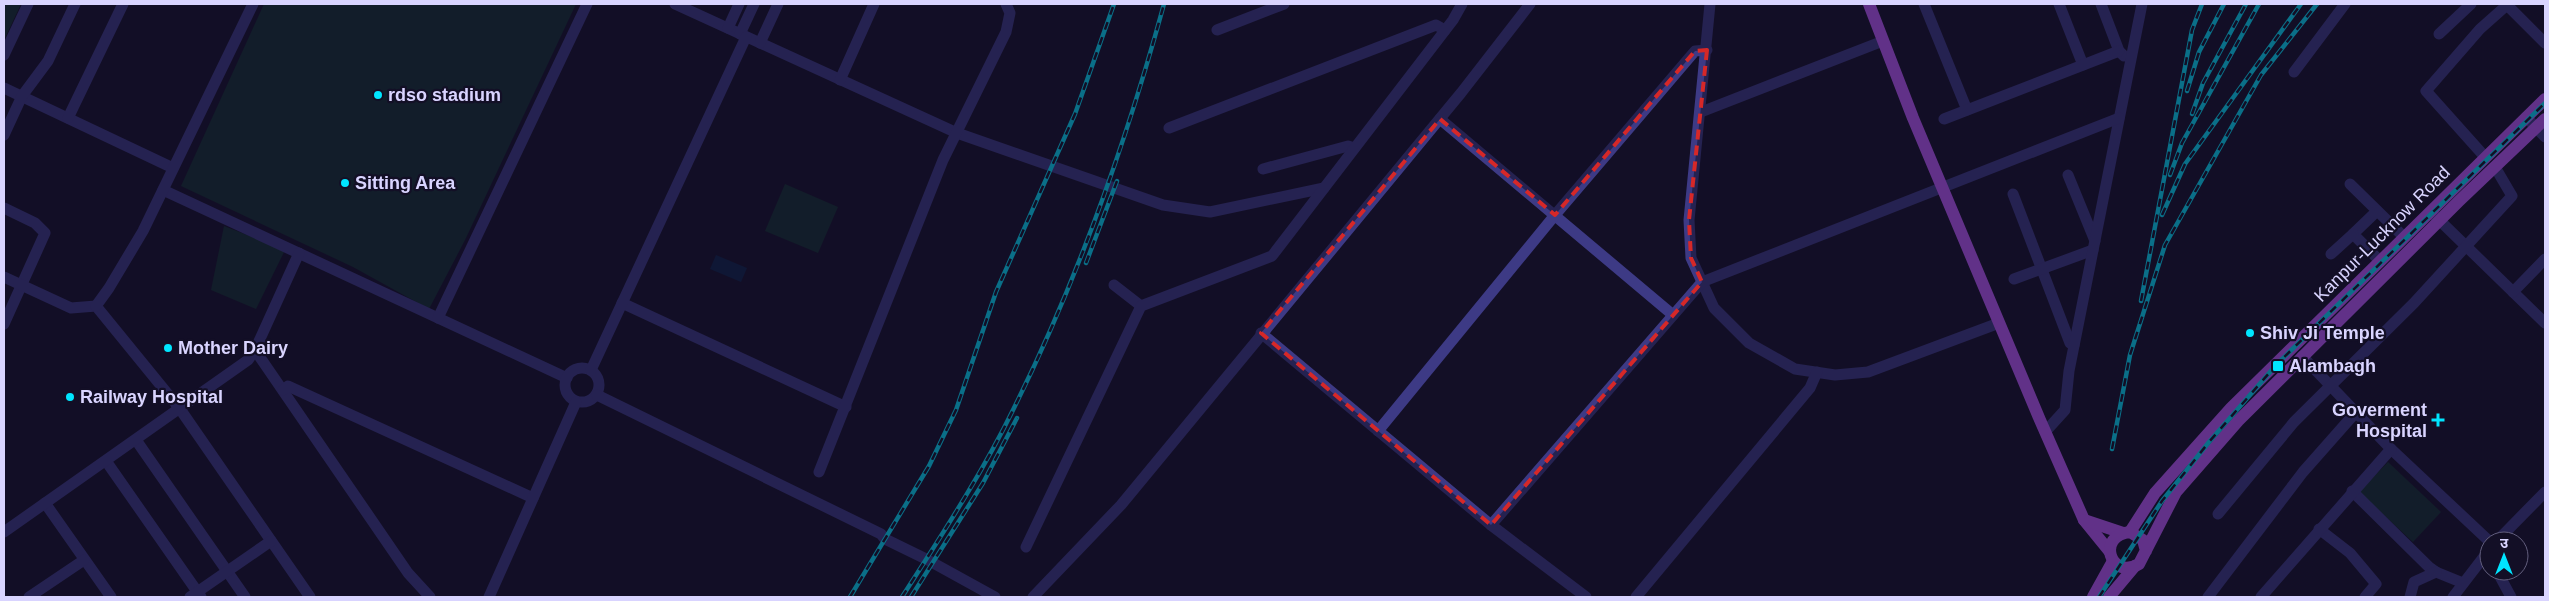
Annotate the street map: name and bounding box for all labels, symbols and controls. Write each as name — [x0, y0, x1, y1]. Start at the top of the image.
place label: rdso stadium — [388, 85, 501, 105]
marker: rdso stadium — [372, 89, 384, 101]
street label: Kanpur-Lucknow Road — [2310, 162, 2454, 306]
place label: Sitting Area — [355, 173, 456, 193]
marker: Sitting Area — [339, 177, 351, 189]
place label: Shiv Ji Temple — [2260, 323, 2385, 343]
marker: Shiv Ji Temple — [2244, 327, 2256, 339]
place label: Mother Dairy — [178, 338, 288, 358]
marker: Mother Dairy — [162, 342, 174, 354]
place label: Alambagh — [2289, 356, 2376, 376]
marker: Alambagh — [2271, 359, 2285, 373]
place label: Railway Hospital — [80, 387, 223, 407]
marker: Railway Hospital — [64, 391, 76, 403]
place label: Goverment Hospital — [2332, 400, 2427, 441]
marker: Goverment Hospital — [2431, 413, 2445, 427]
north arrow — [2479, 531, 2529, 581]
text: उ — [2500, 535, 2509, 551]

